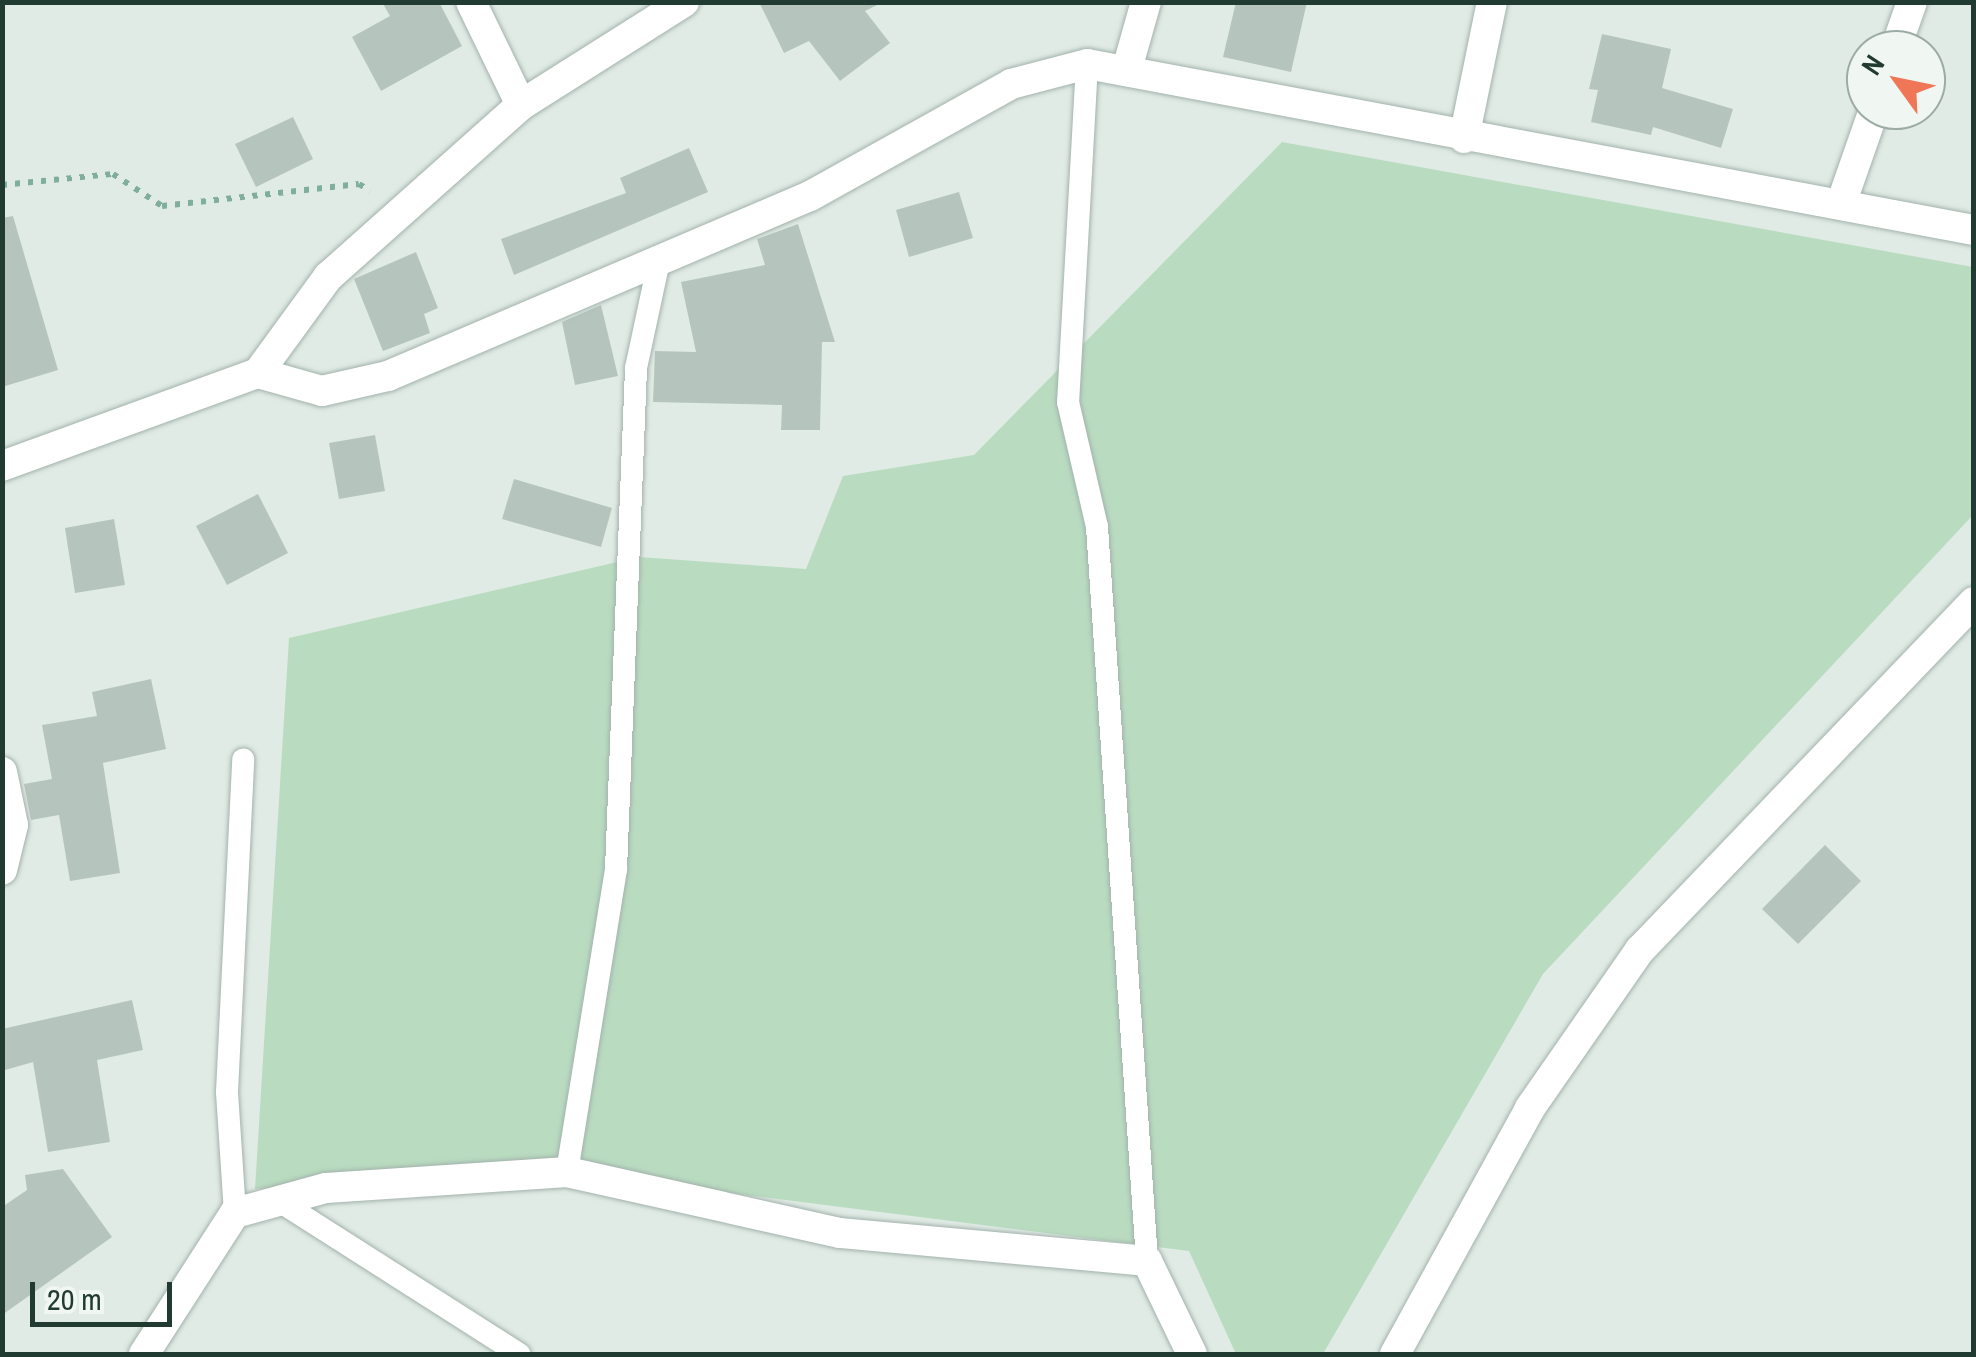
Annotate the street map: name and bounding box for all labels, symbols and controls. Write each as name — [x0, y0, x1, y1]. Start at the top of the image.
north arrow — [1846, 30, 1946, 130]
text: N — [1852, 47, 1893, 82]
scale bar — [35, 1262, 178, 1324]
text: 20 m — [47, 1279, 102, 1319]

